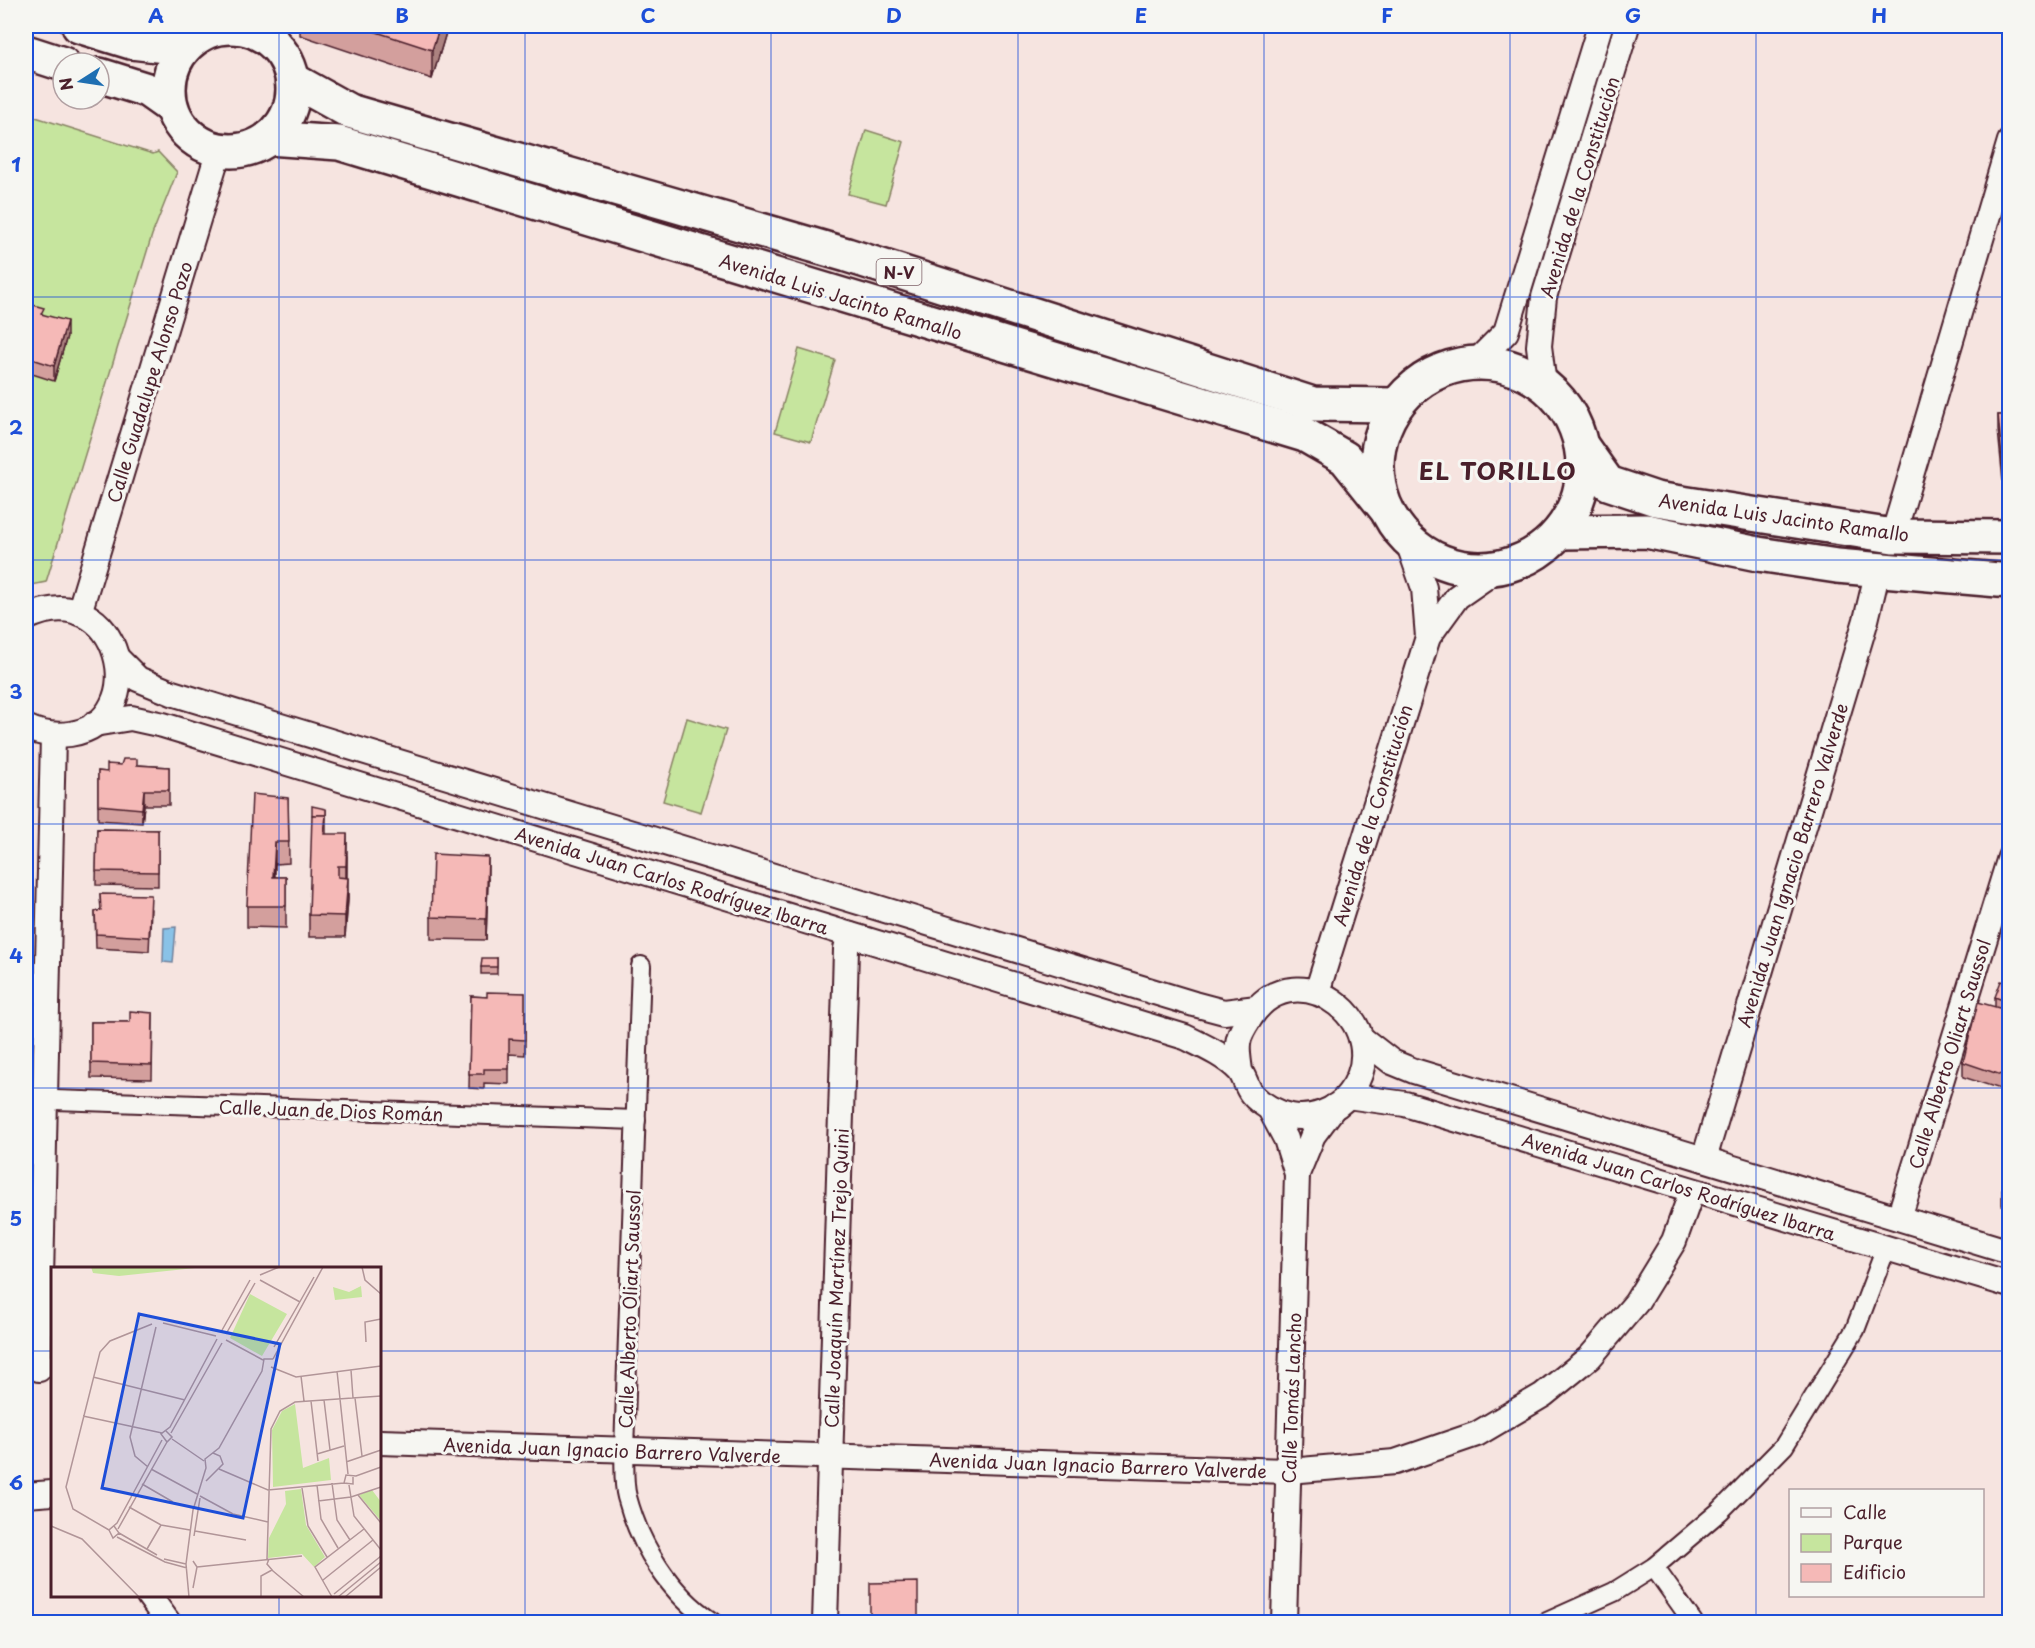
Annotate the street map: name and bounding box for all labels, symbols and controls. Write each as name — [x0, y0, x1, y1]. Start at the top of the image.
text: A — [148, 0, 164, 30]
text: B — [395, 0, 409, 30]
text: C — [640, 0, 656, 30]
text: D — [886, 0, 902, 30]
text: E — [1135, 0, 1147, 30]
text: F — [1381, 0, 1393, 30]
text: G — [1625, 0, 1641, 30]
text: H — [1871, 0, 1887, 30]
north arrow — [51, 51, 111, 111]
street label: Avenida de la Constitución — [1532, 73, 1626, 301]
text: N — [52, 76, 78, 93]
text: 1 — [11, 149, 21, 179]
street label: Avenida Luis Jacinto Ramallo — [716, 246, 966, 346]
street label: Calle Guadalupe Alonso Pozo — [99, 258, 199, 506]
road number: N-V — [876, 259, 922, 285]
text: 2 — [9, 412, 23, 442]
district label: EL TORILLO — [1419, 452, 1577, 488]
street label: Avenida Luis Jacinto Ramallo — [1657, 486, 1911, 548]
text: 3 — [9, 676, 23, 706]
street label: Avenida Juan Ignacio Barrero Valverde — [1730, 700, 1854, 1030]
street label: Avenida de la Constitución — [1325, 701, 1419, 929]
street label: Avenida Juan Carlos Rodríguez Ibarra — [512, 819, 832, 941]
street label: Calle Alberto Oliart Saussol — [1901, 936, 1997, 1172]
text: 4 — [9, 940, 23, 970]
street label: Calle Juan de Dios Román — [218, 1093, 444, 1127]
street label: Avenida Juan Carlos Rodríguez Ibarra — [1519, 1125, 1839, 1247]
street label: Calle Joaquín Martínez Trejo Quini — [817, 1128, 855, 1428]
street label: Calle Alberto Oliart Saussol — [611, 1189, 647, 1429]
text: 5 — [10, 1203, 22, 1233]
inset map — [51, 1267, 381, 1597]
street label: Calle Tomás Lancho — [1275, 1312, 1307, 1484]
street label: Avenida Juan Ignacio Barrero Valverde — [443, 1431, 781, 1469]
street label: Avenida Juan Ignacio Barrero Valverde — [929, 1446, 1267, 1484]
text: 6 — [9, 1467, 23, 1497]
legend — [1789, 1489, 1984, 1597]
text: Calle — [1843, 1498, 1887, 1525]
text: Parque — [1843, 1528, 1903, 1555]
text: Edificio — [1843, 1558, 1906, 1585]

